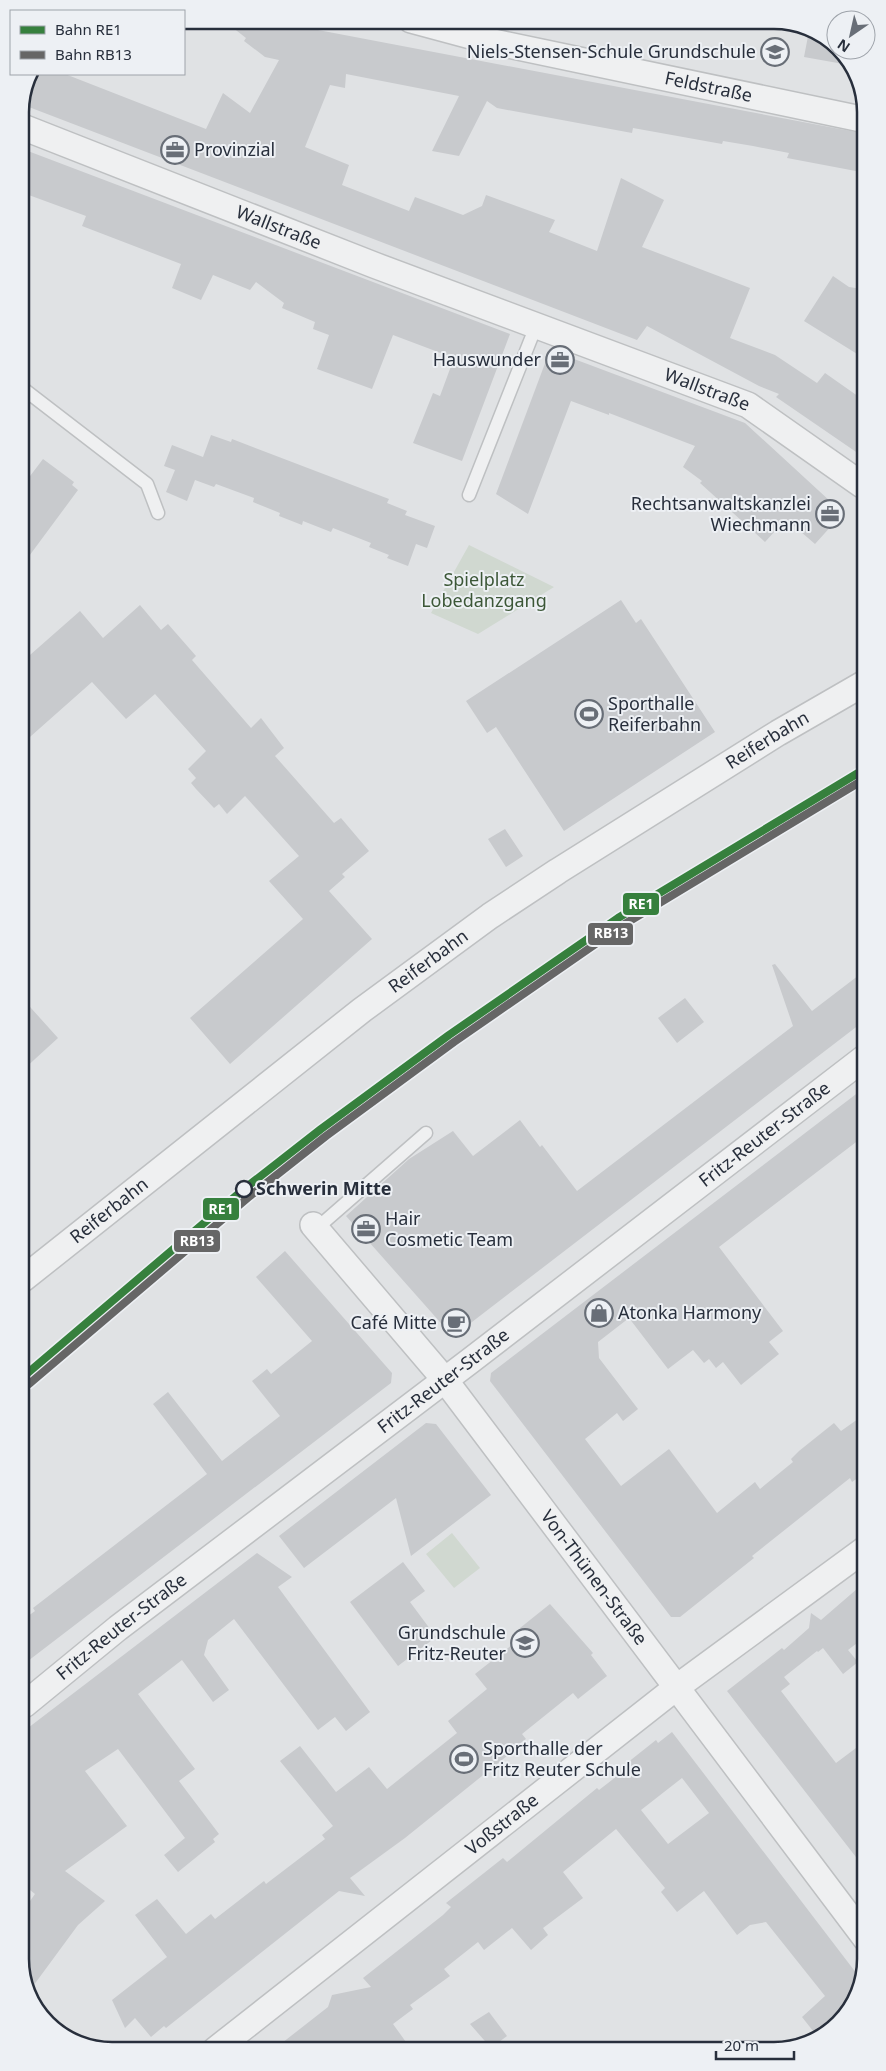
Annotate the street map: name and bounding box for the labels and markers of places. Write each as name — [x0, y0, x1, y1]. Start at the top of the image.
school or university icon: Niels-Stensen-Schule Grundschule — [760, 37, 790, 67]
place label: Niels-Stensen-Schule Grundschule — [467, 39, 756, 63]
office icon: Provinzial — [160, 135, 190, 165]
place label: Provinzial — [194, 137, 275, 161]
office icon: Hauswunder — [545, 345, 575, 375]
place label: Hauswunder — [433, 347, 542, 371]
place label: Rechtsanwaltskanzlei Wiechmann — [631, 491, 811, 536]
office icon: Rechtsanwaltskanzlei Wiechmann — [815, 499, 845, 529]
place label: Sporthalle Reiferbahn — [608, 691, 701, 736]
sports icon: Sporthalle Reiferbahn — [574, 699, 604, 729]
place label: Schwerin Mitte — [256, 1176, 392, 1200]
marker: Schwerin Mitte — [235, 1180, 253, 1198]
place label: Hair Cosmetic Team — [385, 1206, 513, 1251]
office icon: Hair Cosmetic Team — [351, 1214, 381, 1244]
shop icon: Atonka Harmony — [584, 1298, 614, 1328]
place label: Atonka Harmony — [618, 1300, 762, 1324]
cafe icon: Café Mitte — [441, 1308, 471, 1338]
place label: Café Mitte — [350, 1310, 437, 1334]
place label: Grundschule Fritz-Reuter — [398, 1620, 507, 1665]
school or university icon: Grundschule Fritz-Reuter — [510, 1628, 540, 1658]
place label: Sporthalle der Fritz Reuter Schule — [483, 1736, 641, 1781]
sports icon: Sporthalle der Fritz Reuter Schule — [449, 1744, 479, 1774]

